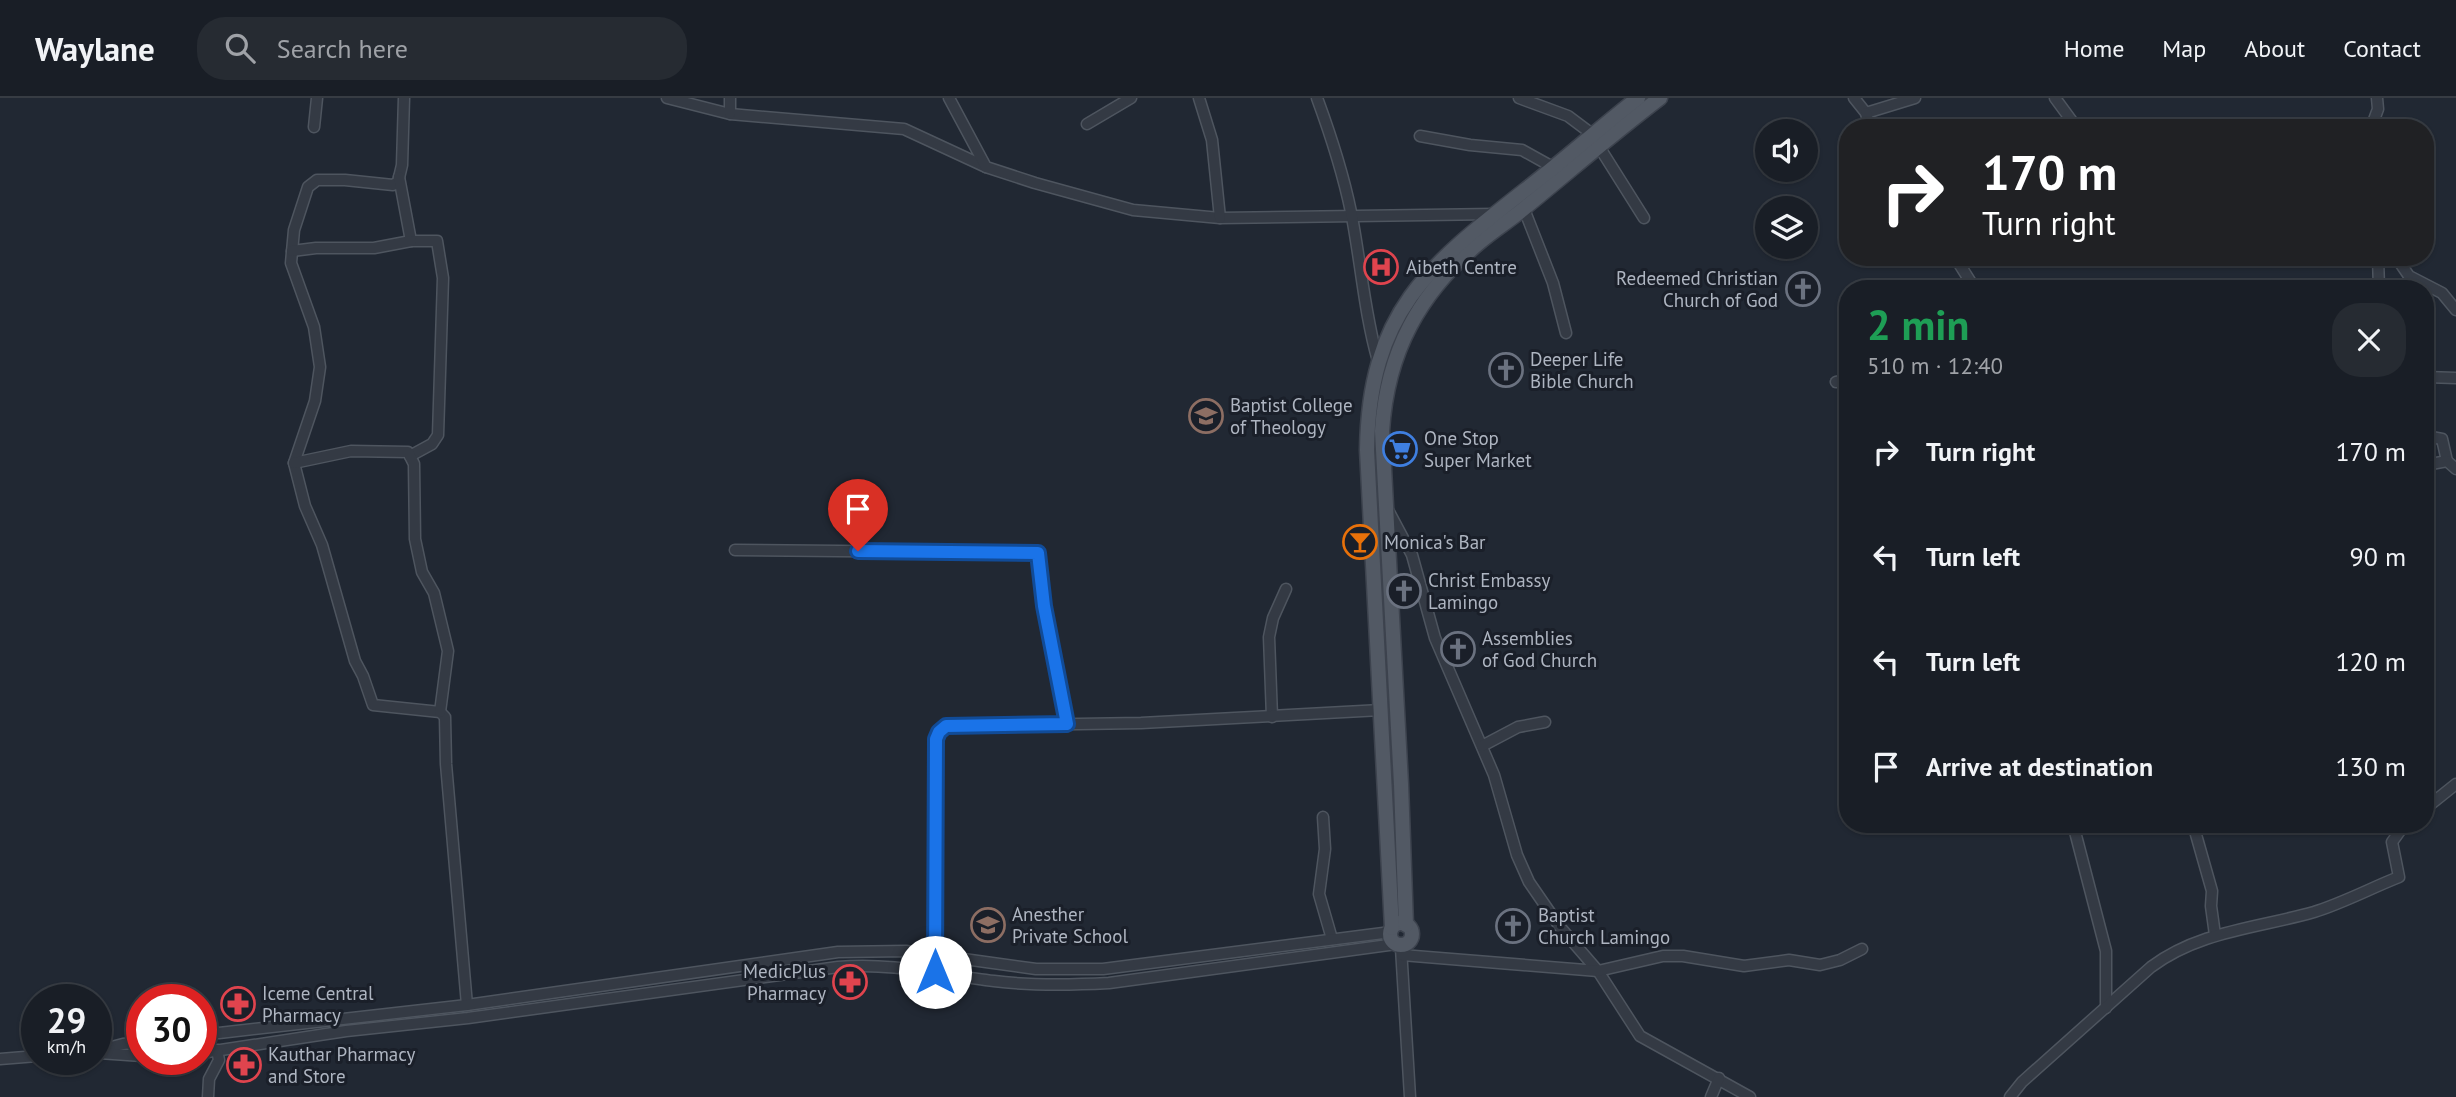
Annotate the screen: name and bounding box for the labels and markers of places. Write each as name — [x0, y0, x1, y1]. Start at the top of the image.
hospital icon: Aibeth Centre — [1362, 248, 1400, 286]
place label: Aibeth Centre — [1406, 255, 1517, 279]
place label: Redeemed Christian Church of God — [1616, 266, 1778, 312]
church icon: Redeemed Christian Church of God — [1784, 270, 1822, 308]
place label: Deeper Life Bible Church — [1530, 347, 1634, 393]
church icon: Deeper Life Bible Church — [1487, 351, 1525, 389]
place label: Baptist College of Theology — [1230, 393, 1353, 439]
school or university icon: Baptist College of Theology — [1187, 397, 1225, 435]
place label: One Stop Super Market — [1424, 426, 1532, 472]
supermarket icon: One Stop Super Market — [1381, 430, 1419, 468]
pin — [828, 479, 888, 551]
bar icon: Monica's Bar — [1341, 523, 1379, 561]
place label: Monica's Bar — [1384, 530, 1486, 554]
place label: Christ Embassy Lamingo — [1428, 568, 1551, 614]
church icon: Christ Embassy Lamingo — [1385, 572, 1423, 610]
place label: Assemblies of God Church — [1482, 626, 1597, 672]
church icon: Assemblies of God Church — [1439, 630, 1477, 668]
place label: Anesther Private School — [1012, 902, 1128, 948]
place label: Baptist Church Lamingo — [1538, 903, 1670, 949]
school or university icon: Anesther Private School — [969, 906, 1007, 944]
church icon: Baptist Church Lamingo — [1494, 907, 1532, 945]
place label: MedicPlus Pharmacy — [743, 959, 826, 1005]
pharmacy icon: MedicPlus Pharmacy — [831, 963, 869, 1001]
place label: Iceme Central Pharmacy — [262, 981, 374, 1027]
pharmacy icon: Iceme Central Pharmacy — [219, 985, 257, 1023]
place label: Kauthar Pharmacy and Store — [268, 1042, 416, 1088]
pharmacy icon: Kauthar Pharmacy and Store — [225, 1046, 263, 1084]

